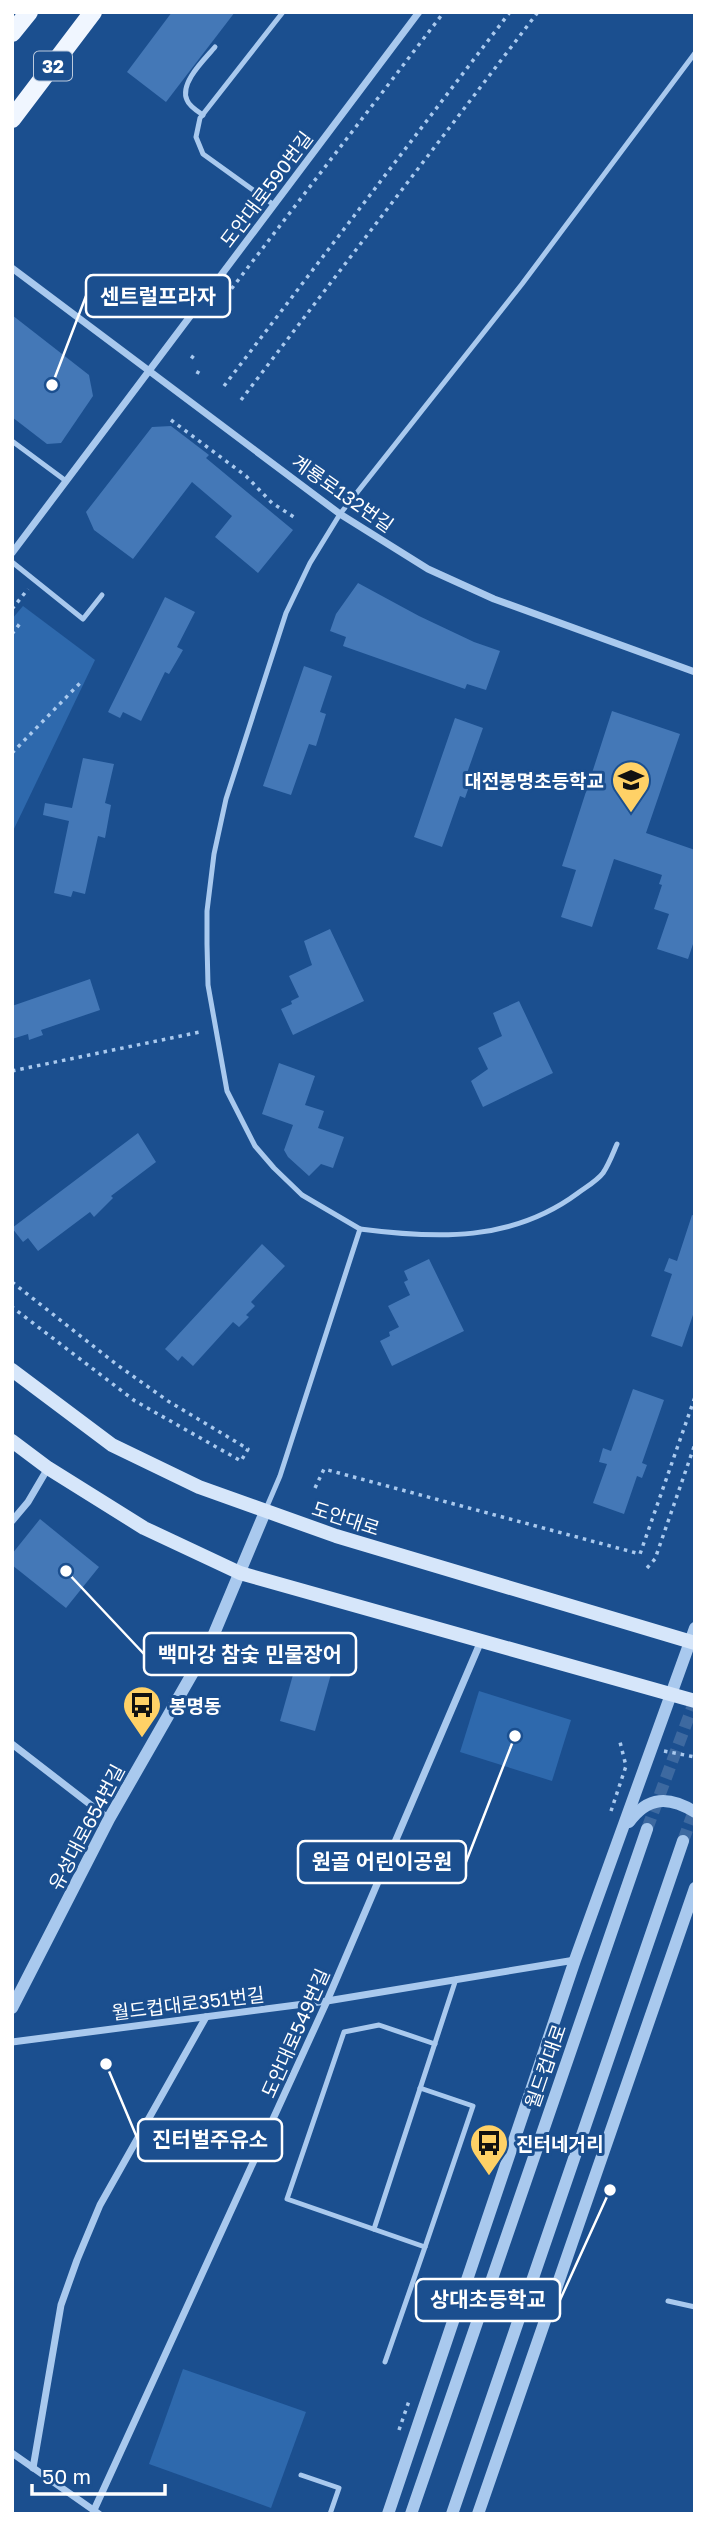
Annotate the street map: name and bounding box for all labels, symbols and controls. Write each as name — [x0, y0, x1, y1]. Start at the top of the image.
road number: 32 — [34, 52, 72, 80]
street label: 도안대로590번길 — [215, 126, 317, 252]
callout: 센트럴프라자 — [86, 275, 230, 317]
text: 센트럴프라자 — [100, 283, 216, 309]
street label: 계룡로132번길 — [288, 450, 398, 536]
school or university icon: 대전봉명초등학교 — [610, 759, 652, 814]
place label: 대전봉명초등학교 — [464, 769, 604, 792]
street label: 도안대로 — [309, 1496, 383, 1540]
callout: 백마강 참숯 민물장어 — [144, 1633, 356, 1675]
text: 백마강 참숯 민물장어 — [158, 1641, 342, 1667]
bus stop icon: 봉명동 — [121, 1684, 163, 1739]
place label: 봉명동 — [169, 1694, 221, 1717]
street label: 유성대로654번길 — [43, 1760, 129, 1894]
callout: 원골 어린이공원 — [298, 1841, 466, 1883]
text: 원골 어린이공원 — [312, 1848, 452, 1874]
street label: 도안대로549번길 — [256, 1965, 334, 2101]
street label: 월드컵대로351번길 — [110, 1982, 266, 2024]
street label: 월드컵대로 — [520, 2021, 570, 2111]
callout: 진터벌주유소 — [138, 2119, 282, 2161]
bus stop icon: 진터네거리 — [468, 2122, 510, 2177]
text: 진터벌주유소 — [152, 2126, 268, 2152]
place label: 진터네거리 — [516, 2132, 603, 2155]
callout: 상대초등학교 — [416, 2279, 560, 2321]
text: 상대초등학교 — [430, 2286, 546, 2312]
scale bar — [32, 2452, 164, 2496]
text: 50 m — [42, 2463, 91, 2489]

